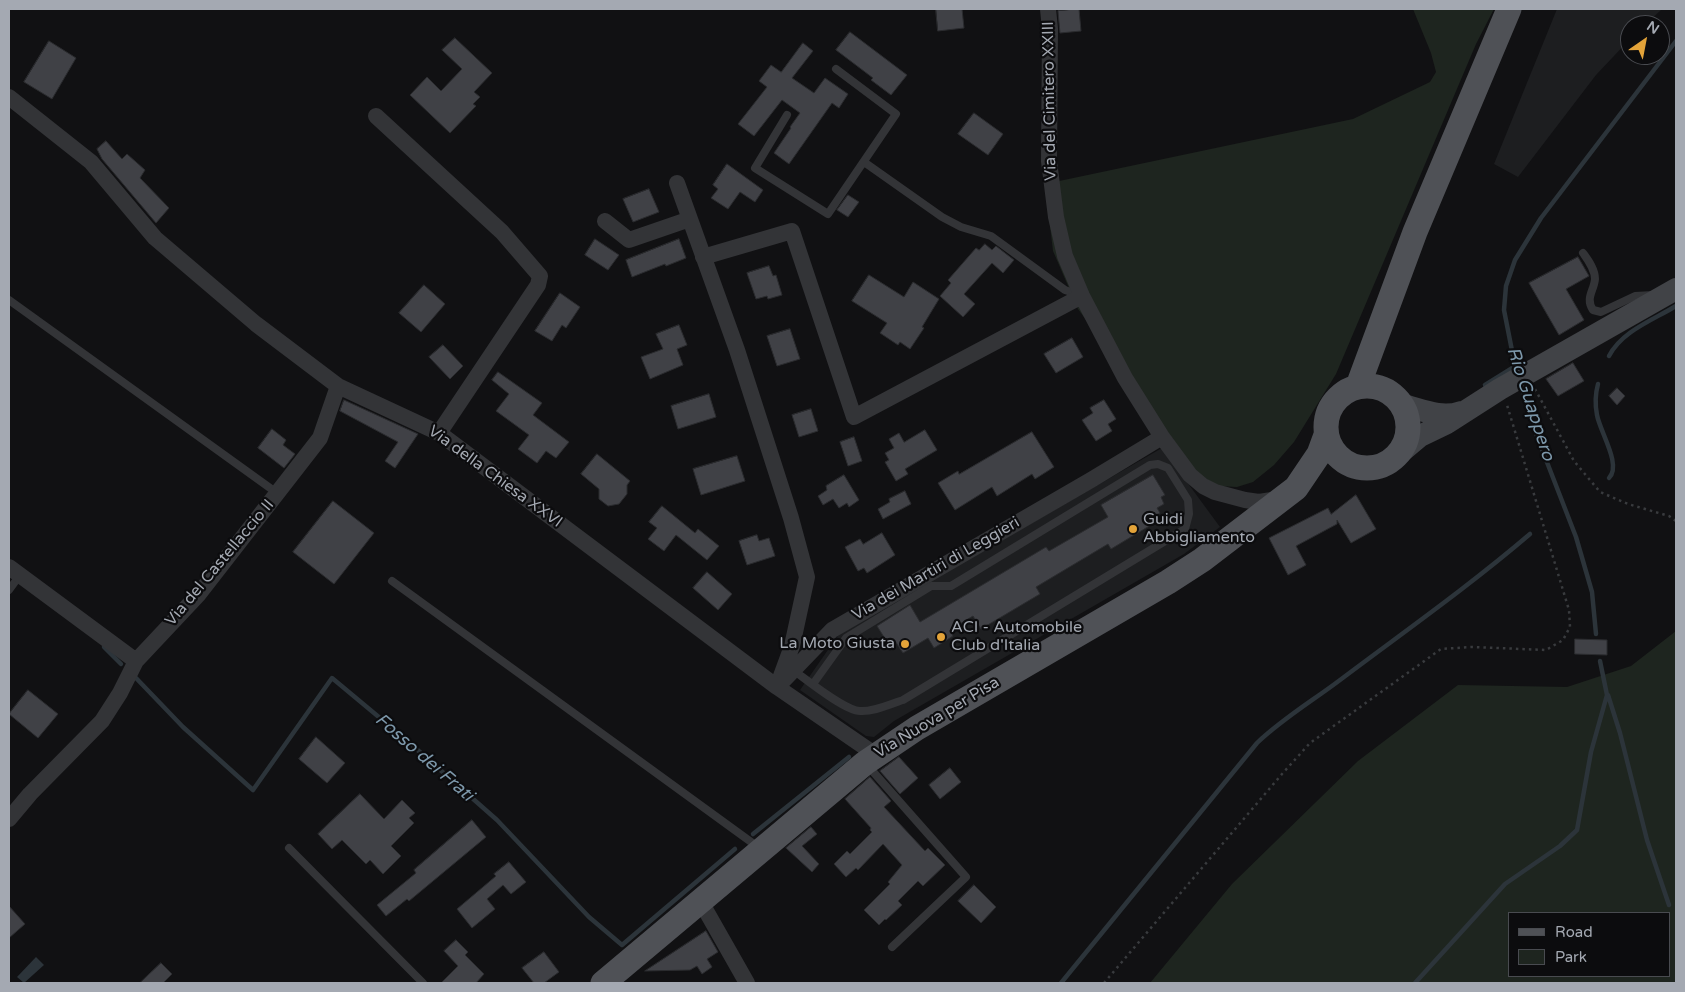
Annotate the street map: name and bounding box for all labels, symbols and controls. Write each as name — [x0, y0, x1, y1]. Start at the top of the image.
north arrow — [1620, 15, 1670, 65]
text: N — [1644, 18, 1662, 38]
street label: Via del Cimitero XXIII — [1039, 21, 1061, 181]
water label: Rio Guappero — [1501, 345, 1559, 463]
street label: Via della Chiesa XXVI — [424, 422, 566, 532]
street label: Via del Castellaccio II — [162, 496, 278, 630]
place label: Guidi Abbigliamento — [1143, 510, 1255, 548]
street label: Via dei Martiri di Leggieri — [849, 513, 1023, 625]
marker: Guidi Abbigliamento — [1127, 523, 1139, 535]
place label: ACI - Automobile Club d'Italia — [951, 618, 1082, 656]
marker: ACI - Automobile Club d'Italia — [935, 631, 947, 643]
place label: La Moto Giusta — [779, 634, 895, 654]
marker: La Moto Giusta — [899, 638, 911, 650]
street label: Via Nuova per Pisa — [871, 673, 1003, 763]
water label: Fosso dei Frati — [370, 709, 478, 807]
legend — [1508, 912, 1670, 977]
text: Road — [1555, 923, 1593, 941]
text: Park — [1555, 948, 1587, 966]

